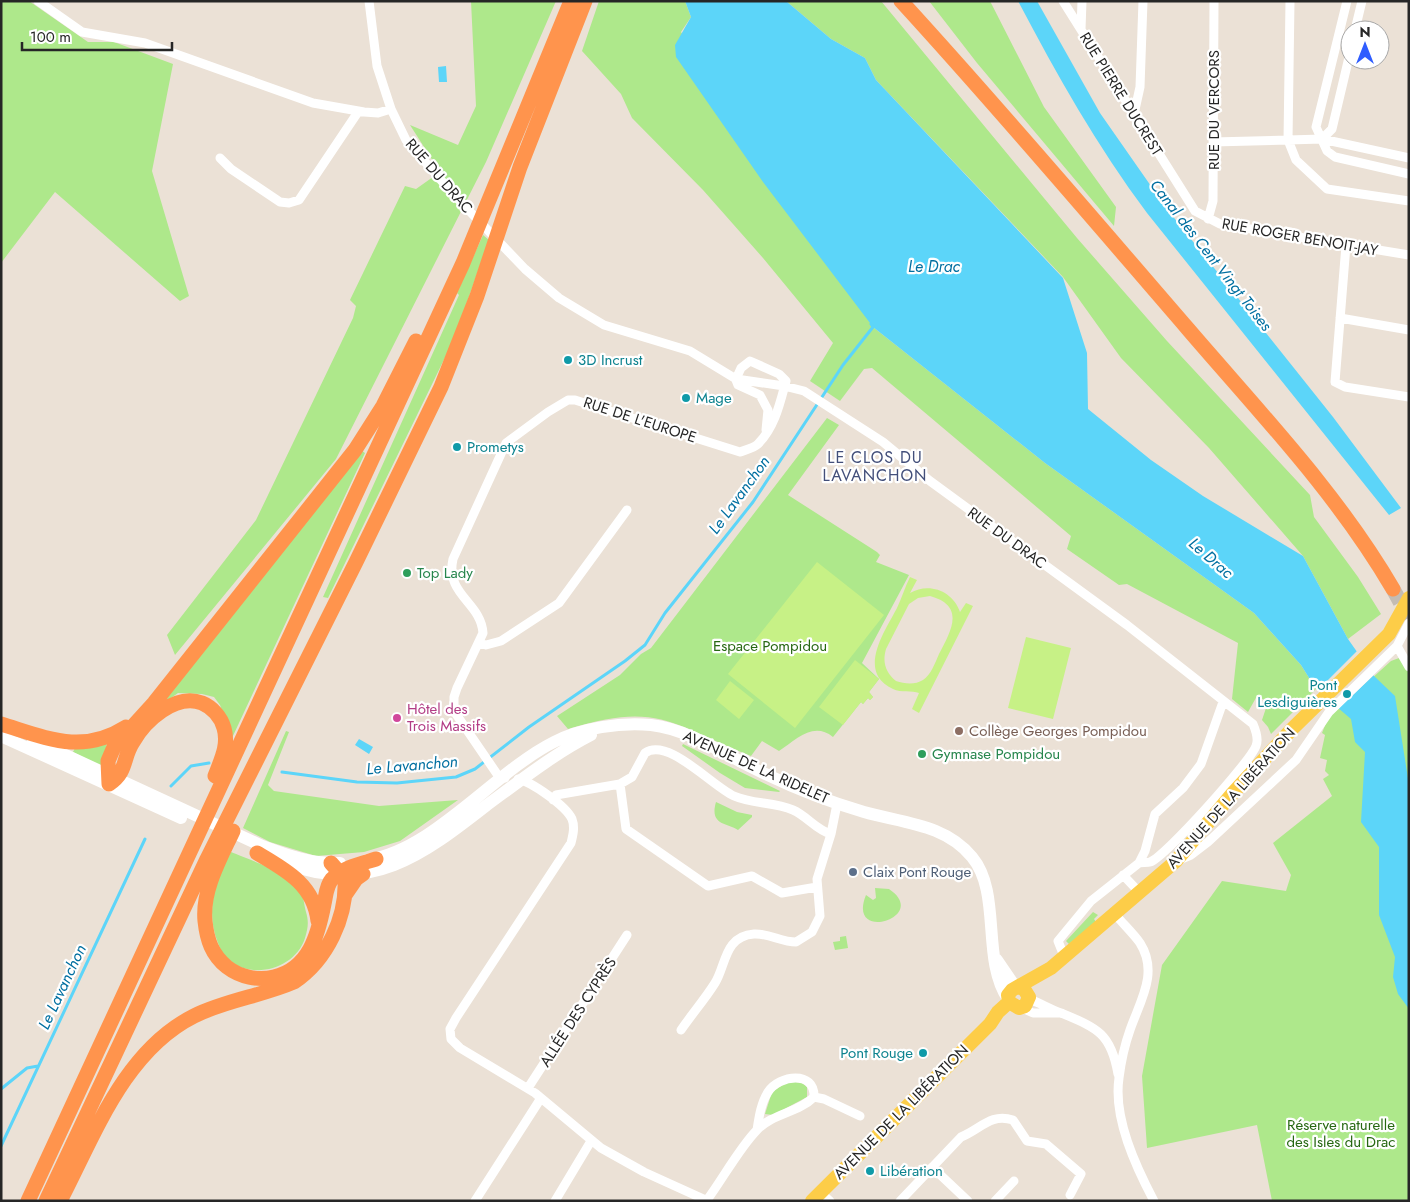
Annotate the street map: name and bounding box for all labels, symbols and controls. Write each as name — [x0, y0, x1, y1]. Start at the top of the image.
scale bar — [22, 20, 172, 52]
north arrow — [1340, 20, 1390, 70]
text: N — [1359, 22, 1371, 42]
text: 100 m — [30, 26, 71, 48]
street label: RUE PIERRE DUCREST — [1074, 28, 1168, 160]
street label: RUE DU VERCORS — [1203, 50, 1225, 170]
street label: RUE DU DRAC — [400, 134, 478, 218]
water label: Canal des Cent Vingt Toises — [1145, 174, 1278, 336]
street label: RUE ROGER BENOIT-JAY — [1220, 212, 1380, 262]
water label: Le Drac — [908, 255, 961, 278]
place label: 3D Incrust — [578, 349, 643, 371]
marker: 3D Incrust — [562, 354, 574, 366]
place label: Mage — [696, 387, 732, 409]
street label: RUE DE L'EUROPE — [581, 391, 699, 449]
marker: Mage — [680, 392, 692, 404]
place label: Prometys — [467, 436, 524, 458]
marker: Prometys — [451, 441, 463, 453]
district label: LE CLOS DU LAVANCHON — [822, 446, 928, 487]
water label: Le Lavanchon — [703, 451, 775, 539]
street label: RUE DU DRAC — [963, 502, 1051, 574]
water label: Le Drac — [1184, 532, 1239, 584]
place label: Top Lady — [417, 562, 473, 584]
marker: Top Lady — [401, 567, 413, 579]
park label: Espace Pompidou — [713, 635, 827, 657]
place label: Pont Lesdiguières — [1257, 674, 1337, 713]
marker: Pont Lesdiguières — [1341, 688, 1353, 700]
place label: Hôtel des Trois Massifs — [407, 698, 486, 737]
marker: Hôtel des Trois Massifs — [391, 712, 403, 724]
place label: Collège Georges Pompidou — [969, 720, 1147, 742]
street label: AVENUE DE LA LIBÉRATION — [1162, 723, 1300, 873]
street label: AVENUE DE LA RIDELET — [680, 725, 832, 809]
marker: Collège Georges Pompidou — [953, 725, 965, 737]
place label: Gymnase Pompidou — [932, 743, 1060, 765]
marker: Gymnase Pompidou — [916, 748, 928, 760]
water label: Le Lavanchon — [365, 750, 459, 780]
place label: Claix Pont Rouge — [863, 861, 972, 883]
marker: Claix Pont Rouge — [847, 866, 859, 878]
water label: Le Lavanchon — [32, 941, 92, 1033]
street label: ALLÉE DES CYPRÈS — [534, 953, 622, 1071]
street label: AVENUE DE LA LIBÉRATION — [828, 1039, 974, 1185]
place label: Pont Rouge — [840, 1042, 913, 1064]
marker: Pont Rouge — [917, 1047, 929, 1059]
park label: Réserve naturelle des Isles du Drac — [1287, 1114, 1395, 1153]
place label: Libération — [880, 1160, 943, 1182]
marker: Libération — [864, 1165, 876, 1177]

